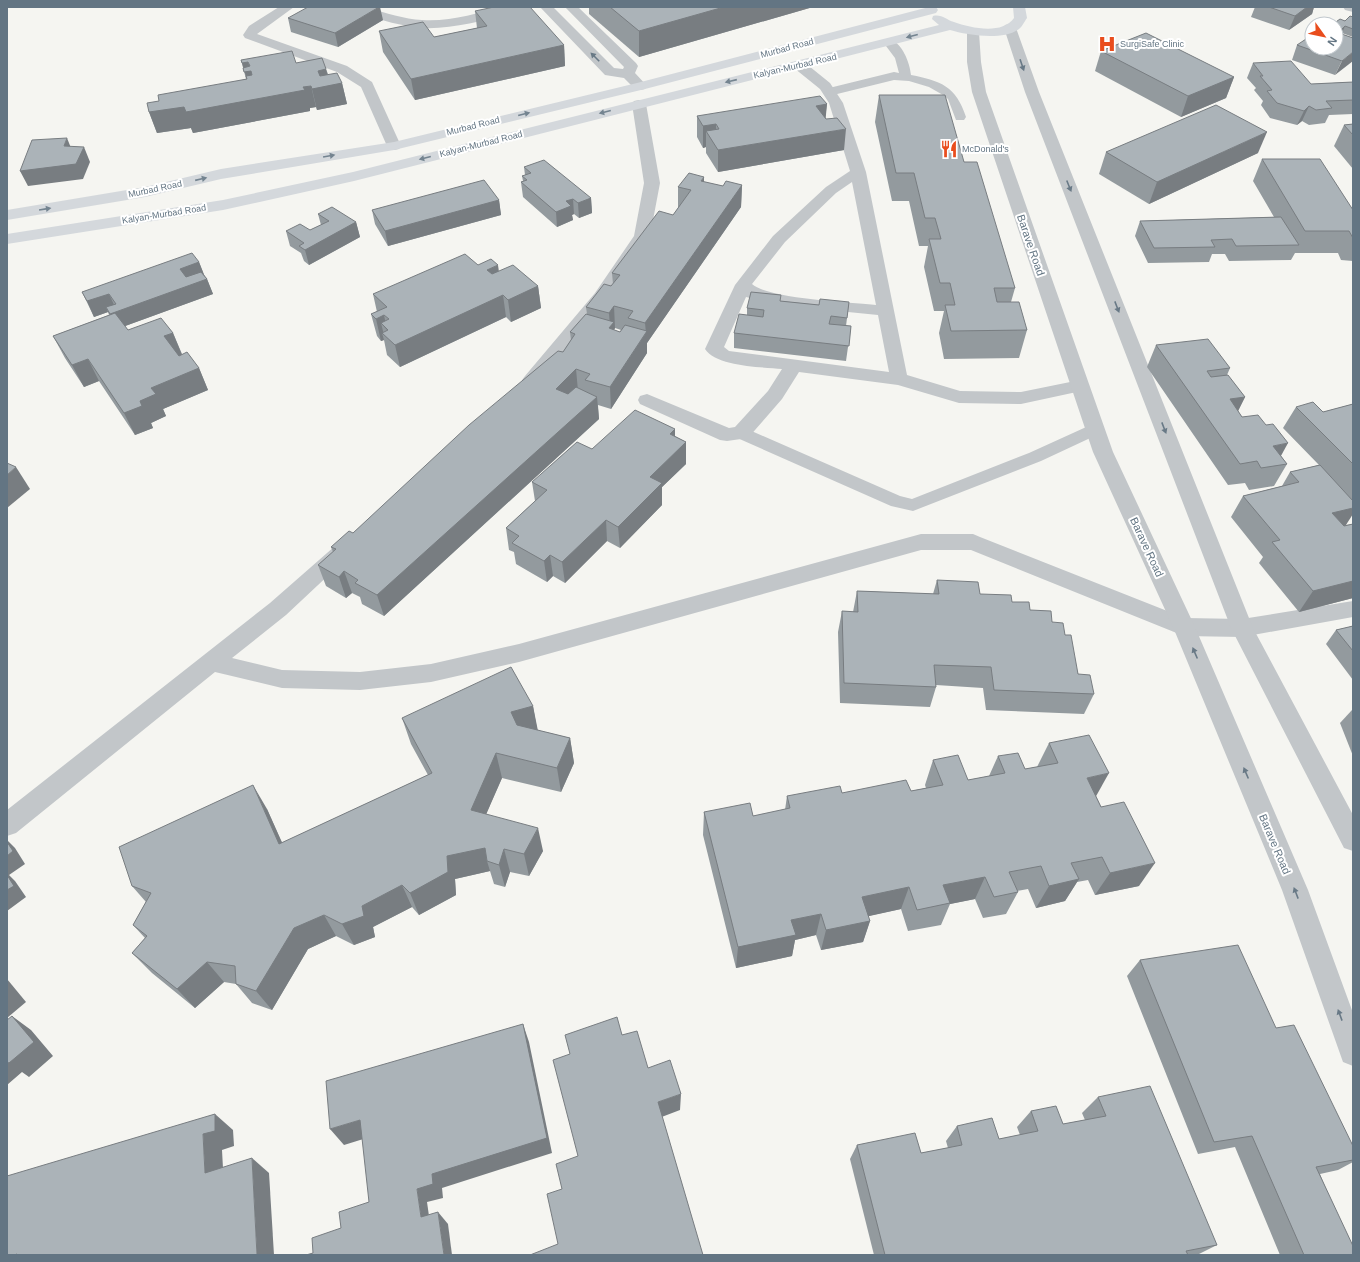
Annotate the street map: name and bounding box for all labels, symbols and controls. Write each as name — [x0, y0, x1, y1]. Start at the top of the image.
north arrow — [1304, 16, 1344, 56]
one-way arrow — [905, 33, 917, 39]
hospital icon: SurgiSafe Clinic — [1097, 34, 1117, 54]
text: N — [1325, 35, 1340, 48]
street label: Murbad Road — [759, 36, 815, 60]
place label: SurgiSafe Clinic — [1120, 39, 1185, 49]
one-way arrow — [590, 52, 600, 62]
street label: Kalyan-Murbad Road — [752, 52, 838, 80]
one-way arrow — [1020, 59, 1026, 71]
one-way arrow — [725, 78, 737, 84]
one-way arrow — [599, 110, 611, 116]
one-way arrow — [518, 111, 530, 117]
street label: Murbad Road — [445, 115, 501, 137]
street label: Kalyan-Murbad Road — [439, 129, 523, 159]
restaurant icon: McDonald's — [939, 139, 959, 159]
place label: McDonald's — [962, 144, 1009, 154]
one-way arrow — [322, 153, 335, 159]
one-way arrow — [418, 155, 430, 161]
one-way arrow — [194, 176, 207, 182]
street label: Murbad Road — [127, 178, 183, 200]
one-way arrow — [1067, 181, 1073, 193]
street label: Kalyan-Murbad Road — [121, 202, 207, 226]
one-way arrow — [39, 206, 52, 212]
street label: Barave Road — [1015, 213, 1047, 277]
one-way arrow — [1114, 302, 1120, 314]
one-way arrow — [1162, 423, 1168, 435]
street label: Barave Road — [1128, 515, 1166, 579]
one-way arrow — [1192, 648, 1198, 659]
one-way arrow — [1242, 767, 1249, 779]
street label: Barave Road — [1257, 812, 1293, 876]
one-way arrow — [1292, 887, 1298, 899]
one-way arrow — [1336, 1009, 1342, 1021]

